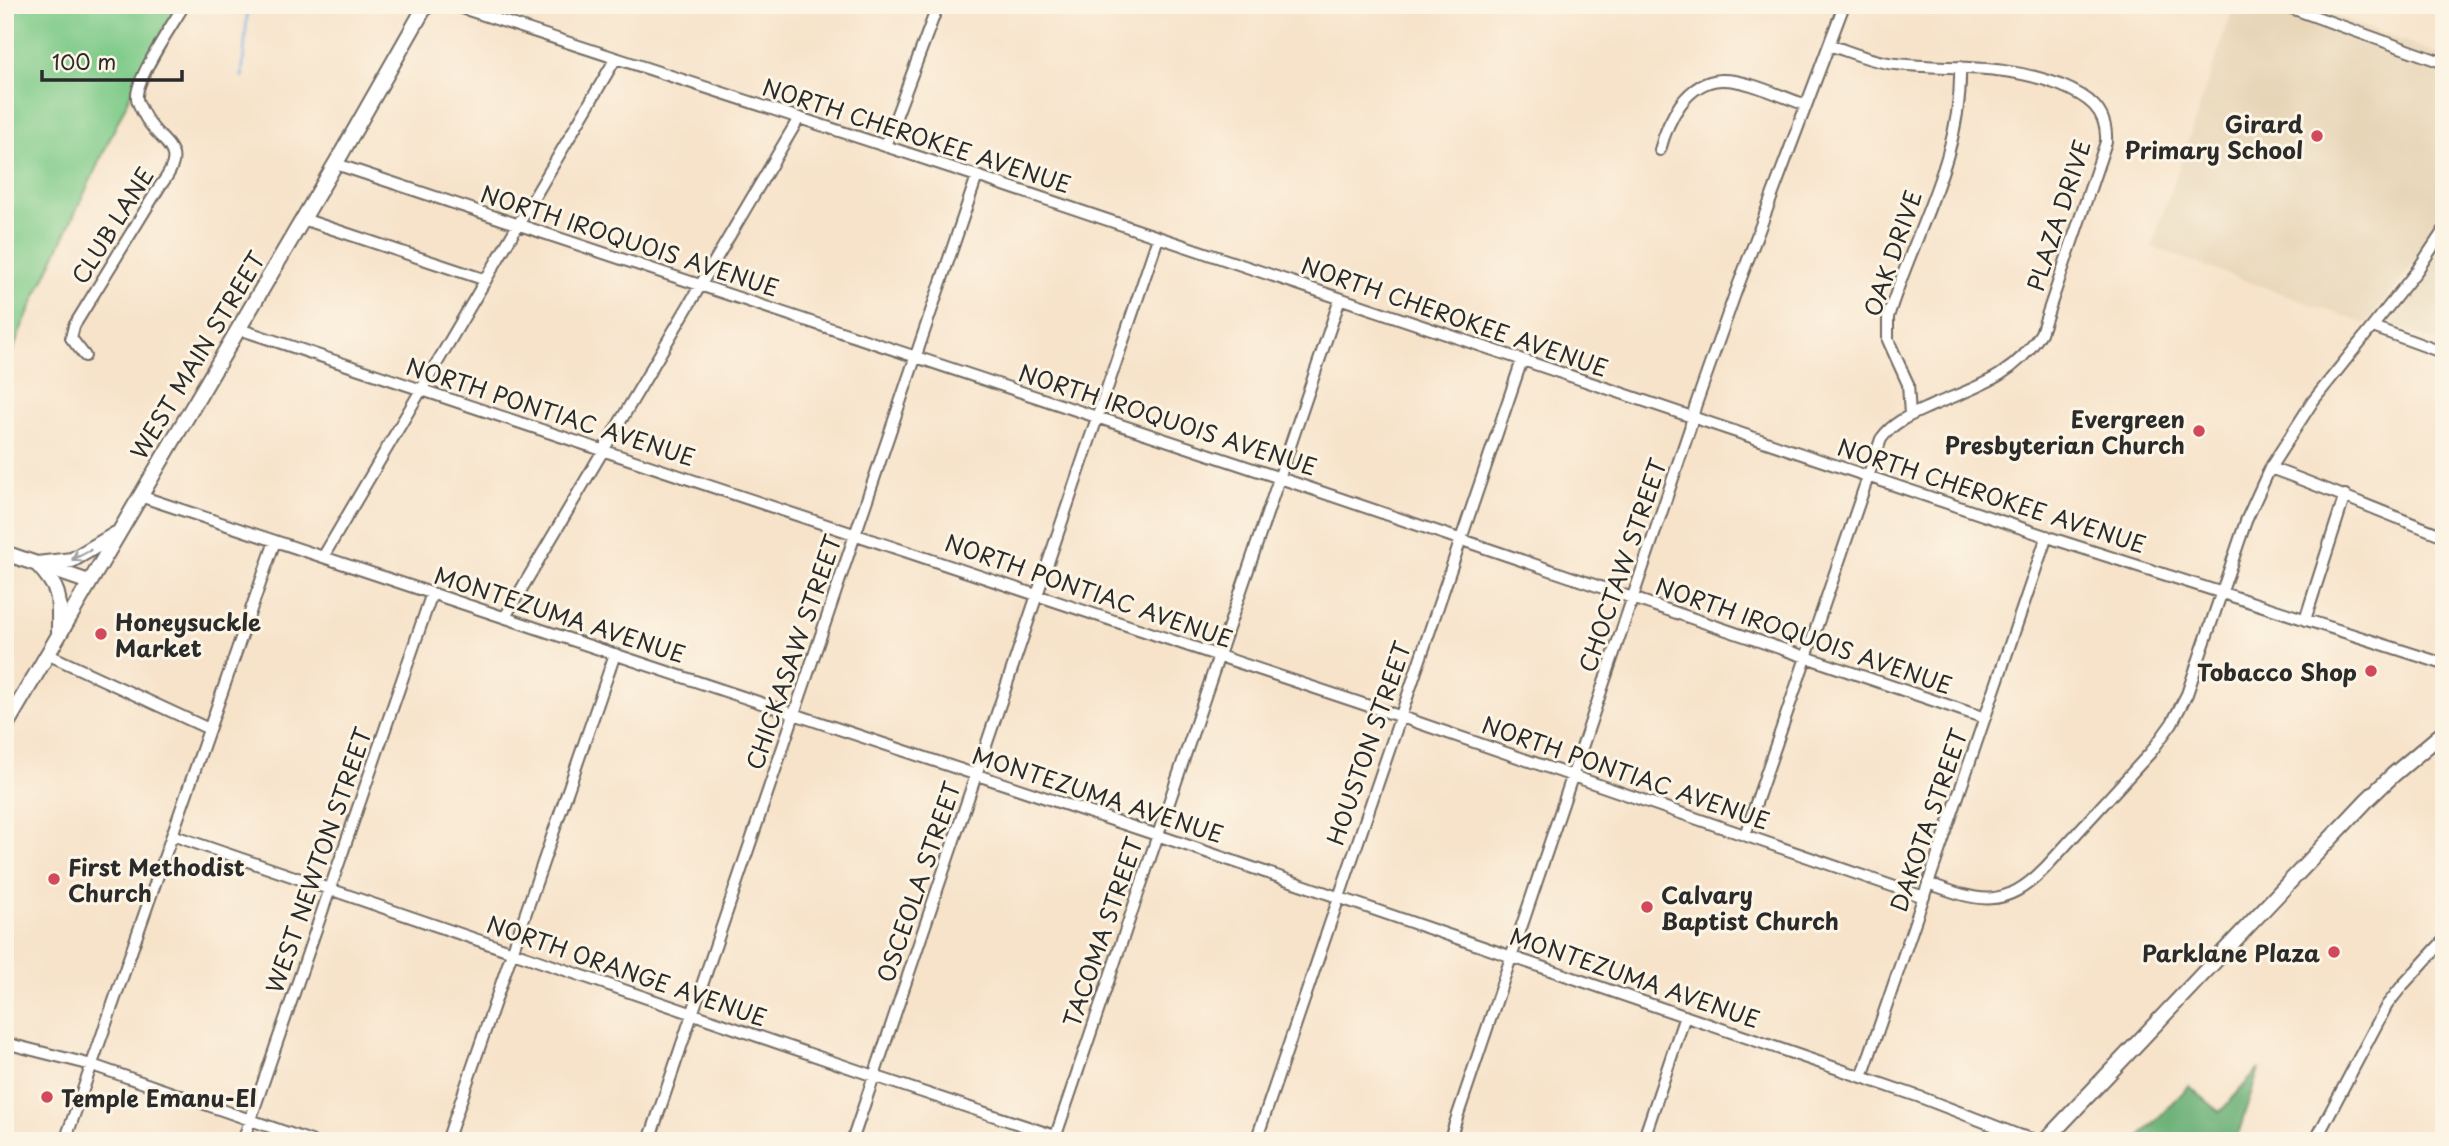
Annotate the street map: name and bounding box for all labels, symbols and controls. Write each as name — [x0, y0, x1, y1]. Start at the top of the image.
scale bar — [42, 38, 182, 82]
text: 100 m — [52, 45, 116, 77]
street label: NORTH CHEROKEE AVENUE — [758, 69, 1076, 201]
place label: Girard Primary School — [2125, 106, 2303, 167]
marker: Girard Primary School — [2309, 128, 2325, 144]
street label: PLAZA DRIVE — [2017, 135, 2099, 295]
street label: CLUB LANE — [62, 160, 162, 290]
street label: NORTH IROQUOIS AVENUE — [476, 175, 784, 305]
street label: OAK DRIVE — [1854, 185, 1930, 321]
street label: WEST MAIN STREET — [121, 244, 273, 466]
street label: NORTH CHEROKEE AVENUE — [1297, 247, 1613, 385]
street label: NORTH PONTIAC AVENUE — [402, 348, 700, 474]
street label: NORTH IROQUOIS AVENUE — [1014, 354, 1322, 484]
place label: Evergreen Presbyterian Church — [1945, 401, 2185, 462]
marker: Evergreen Presbyterian Church — [2191, 423, 2207, 439]
street label: NORTH CHEROKEE AVENUE — [1833, 429, 2151, 561]
street label: CHOCTAW STREET — [1569, 453, 1675, 676]
street label: NORTH PONTIAC AVENUE — [941, 524, 1237, 656]
street label: CHICKASAW STREET — [736, 530, 850, 774]
one-way arrow — [71, 548, 91, 562]
street label: MONTEZUMA AVENUE — [430, 557, 690, 671]
street label: NORTH IROQUOIS AVENUE — [1651, 568, 1957, 702]
place label: Honeysuckle Market — [115, 604, 261, 665]
marker: Honeysuckle Market — [93, 626, 109, 642]
street label: HOUSTON STREET — [1317, 636, 1419, 849]
place label: Tobacco Shop — [2197, 654, 2357, 689]
marker: Tobacco Shop — [2363, 663, 2379, 679]
street label: NORTH PONTIAC AVENUE — [1478, 706, 1774, 838]
street label: WEST NEWTON STREET — [256, 722, 380, 998]
street label: DAKOTA STREET — [1880, 724, 1976, 916]
street label: MONTEZUMA AVENUE — [968, 737, 1228, 851]
street label: OSCEOLA STREET — [867, 777, 969, 987]
street label: TACOMA STREET — [1053, 832, 1151, 1032]
place label: First Methodist Church — [68, 849, 245, 910]
marker: First Methodist Church — [46, 871, 62, 887]
place label: Calvary Baptist Church — [1661, 877, 1839, 938]
marker: Calvary Baptist Church — [1639, 899, 1655, 915]
street label: NORTH ORANGE AVENUE — [482, 906, 772, 1034]
street label: MONTEZUMA AVENUE — [1505, 918, 1765, 1036]
place label: Parklane Plaza — [2142, 935, 2320, 970]
marker: Parklane Plaza — [2326, 944, 2342, 960]
place label: Temple Emanu-El — [61, 1080, 257, 1115]
marker: Temple Emanu-El — [39, 1089, 55, 1105]

